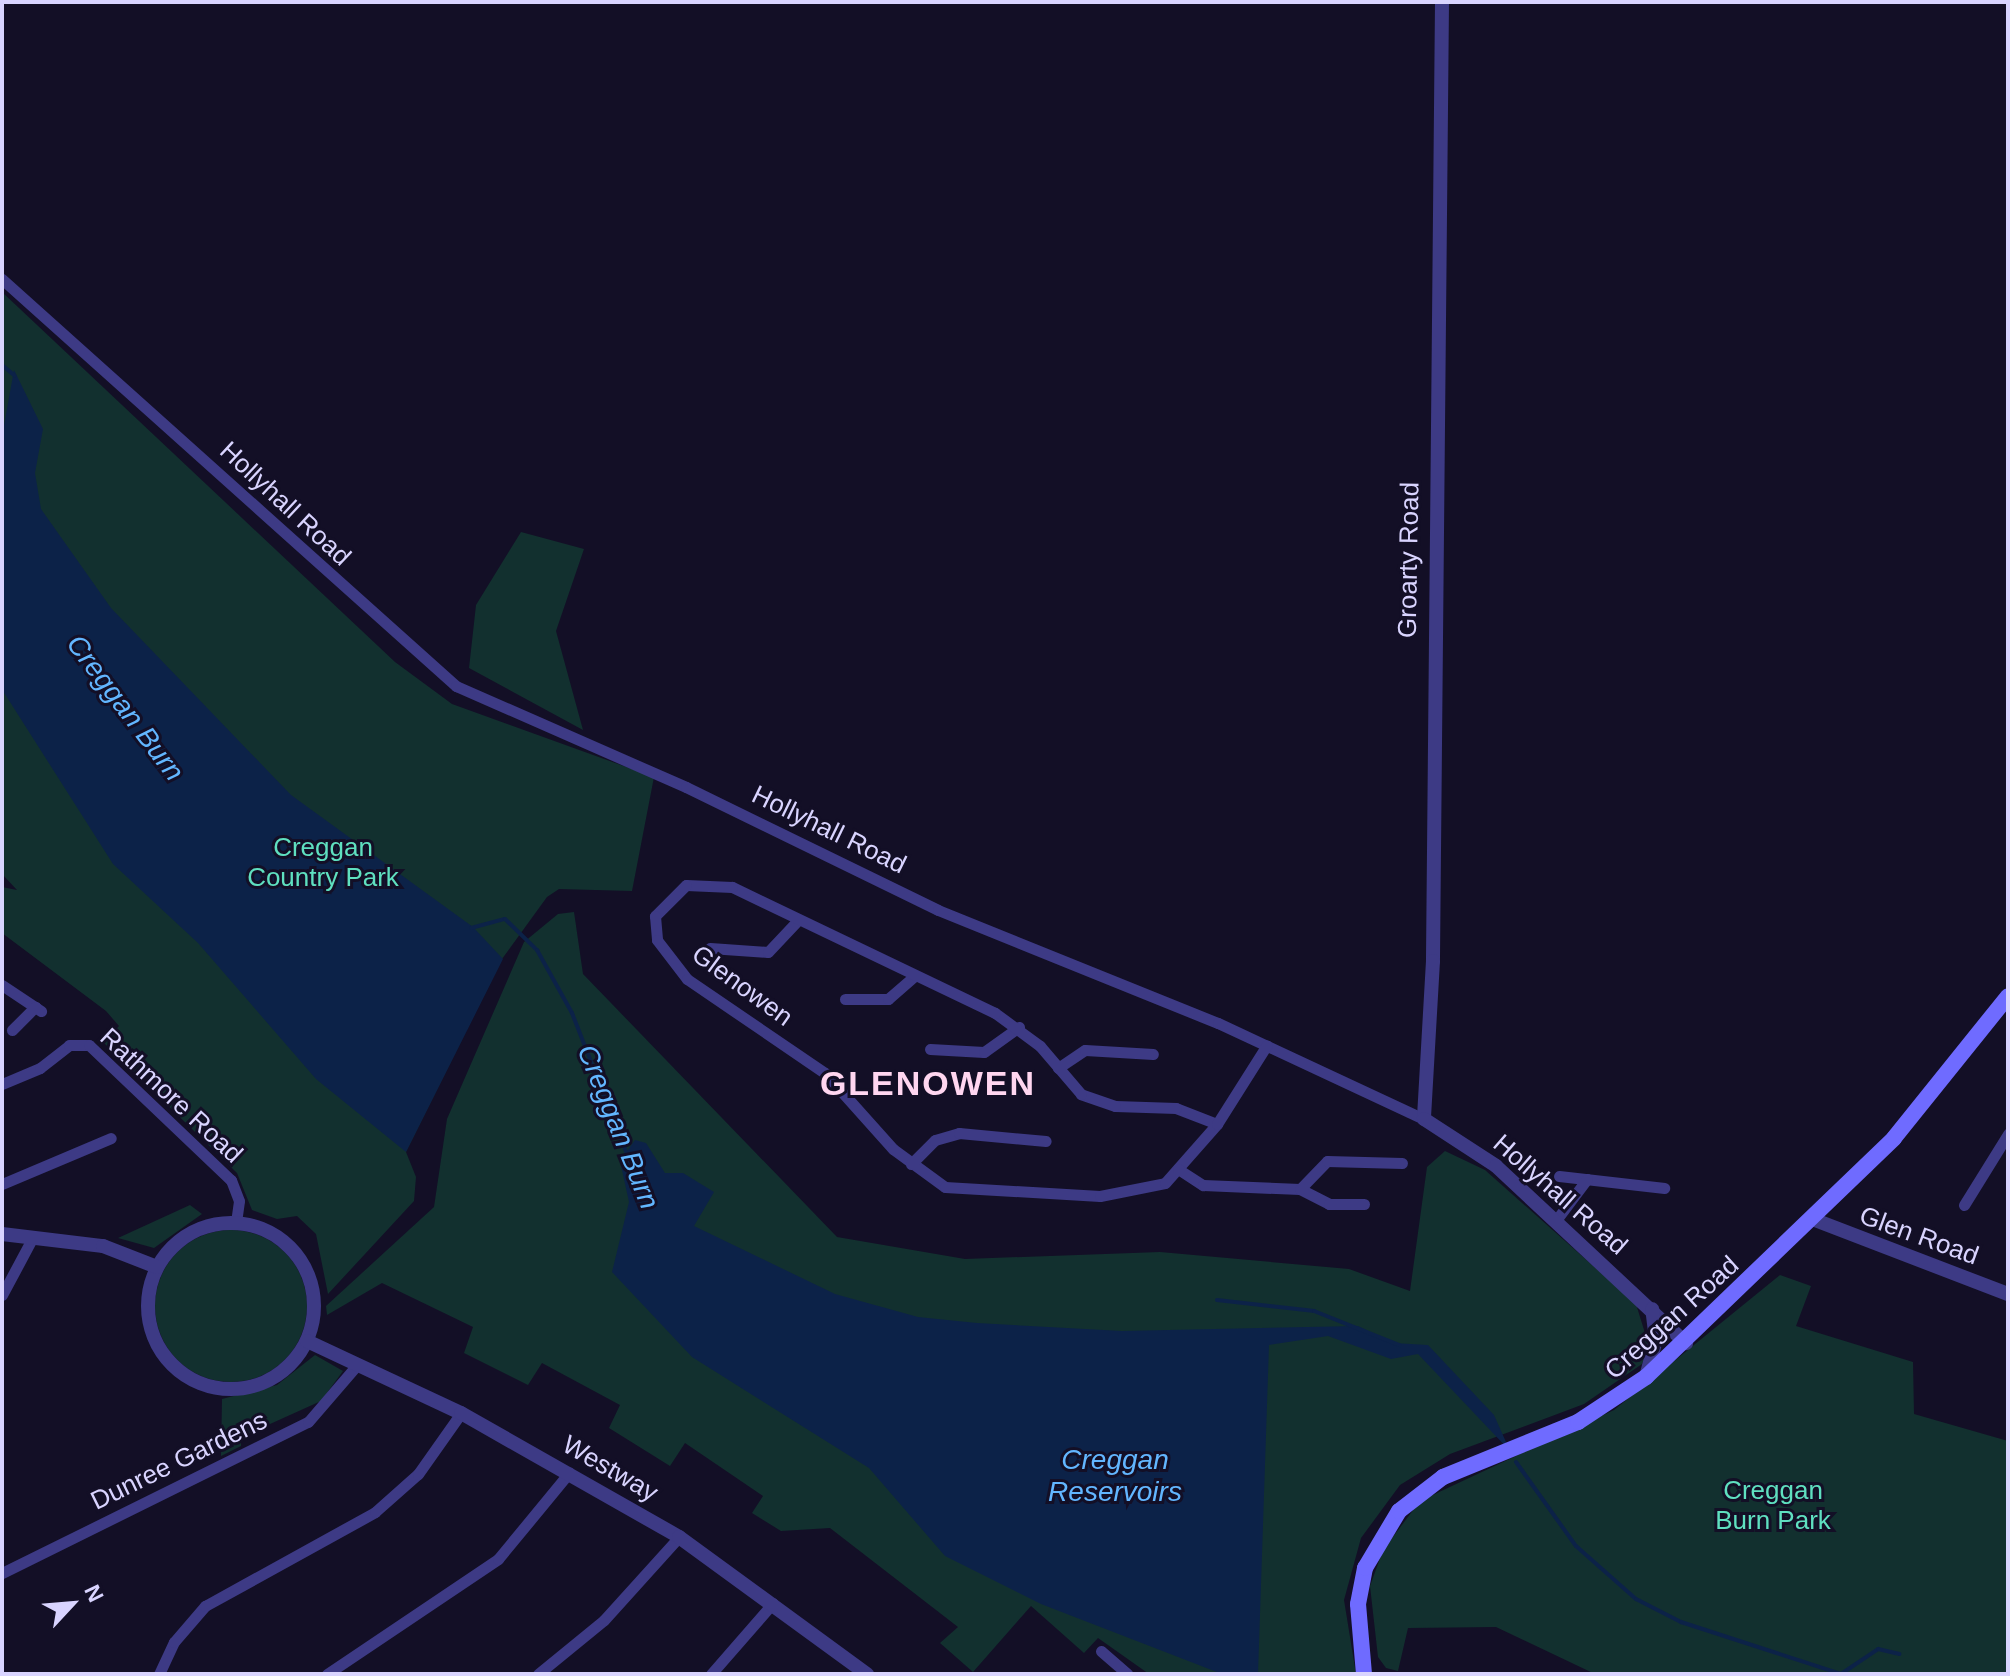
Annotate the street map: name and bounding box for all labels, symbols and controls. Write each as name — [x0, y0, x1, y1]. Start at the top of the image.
street label: Hollyhall Road — [213, 435, 357, 573]
street label: Groarty Road — [1392, 482, 1426, 638]
water label: Creggan Burn — [59, 628, 191, 788]
street label: Hollyhall Road — [747, 779, 911, 881]
park label: Creggan Country Park — [247, 832, 399, 894]
street label: Glenowen — [685, 939, 799, 1033]
street label: Rathmore Road — [93, 1022, 249, 1170]
water label: Creggan Burn — [570, 1040, 666, 1214]
district label: GLENOWEN — [820, 1064, 1036, 1104]
street label: Hollyhall Road — [1487, 1128, 1633, 1262]
street label: Glen Road — [1855, 1200, 1983, 1272]
street label: Creggan Road — [1599, 1250, 1745, 1386]
street label: Dunree Gardens — [86, 1405, 272, 1517]
street label: Westway — [557, 1429, 663, 1509]
water label: Creggan Reservoirs — [1048, 1443, 1182, 1509]
park label: Creggan Burn Park — [1715, 1475, 1831, 1536]
north arrow — [32, 1564, 112, 1644]
text: N — [79, 1581, 109, 1606]

